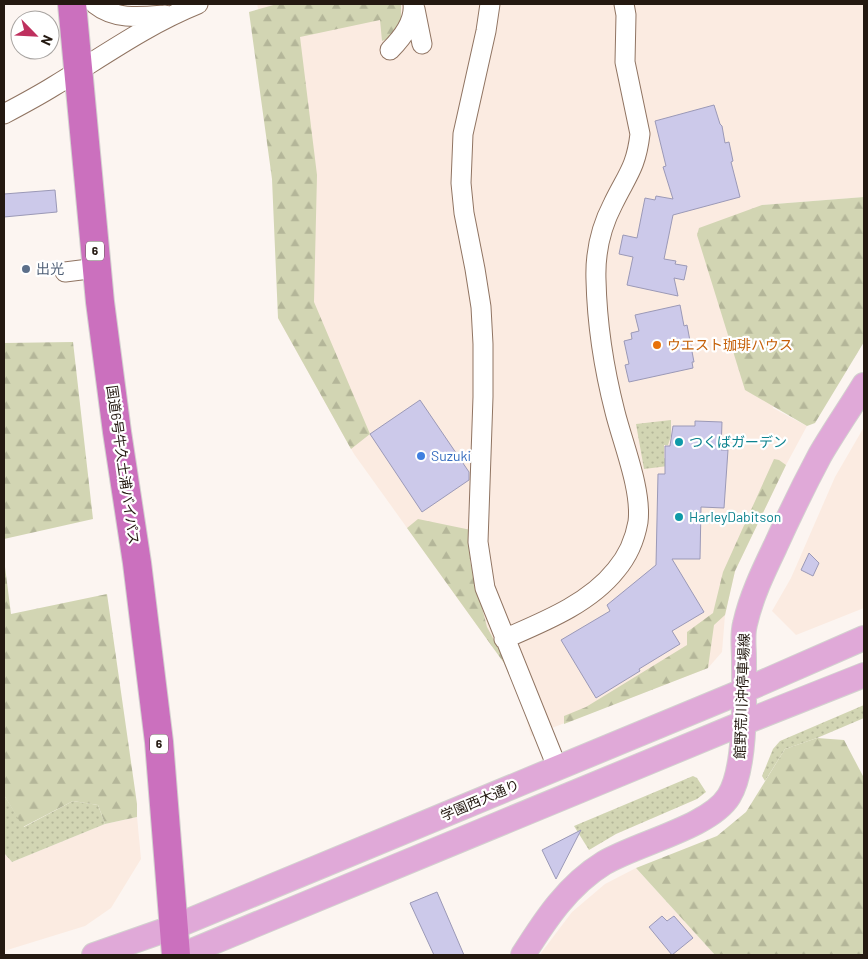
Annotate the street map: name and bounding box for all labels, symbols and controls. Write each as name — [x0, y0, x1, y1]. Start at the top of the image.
north arrow — [10, 10, 60, 60]
text: N — [38, 33, 57, 48]
road number: 6 — [86, 242, 104, 260]
place label: 出光 — [36, 260, 64, 277]
marker: 出光 — [20, 263, 32, 275]
place label: ウエスト珈琲ハウス — [667, 336, 793, 353]
marker: ウエスト珈琲ハウス — [651, 339, 663, 351]
street label: 国道6号牛久土浦バイパス — [104, 384, 143, 546]
place label: つくばガーデン — [689, 433, 787, 450]
marker: つくばガーデン — [673, 436, 685, 448]
place label: Suzuki — [431, 447, 471, 464]
marker: Suzuki — [415, 450, 427, 462]
place label: HarleyDabitson — [689, 508, 781, 525]
marker: HarleyDabitson — [673, 511, 685, 523]
street label: 館野荒川沖停車場線 — [731, 633, 752, 759]
road number: 6 — [150, 734, 168, 754]
street label: 学園西大通り — [438, 775, 522, 824]

